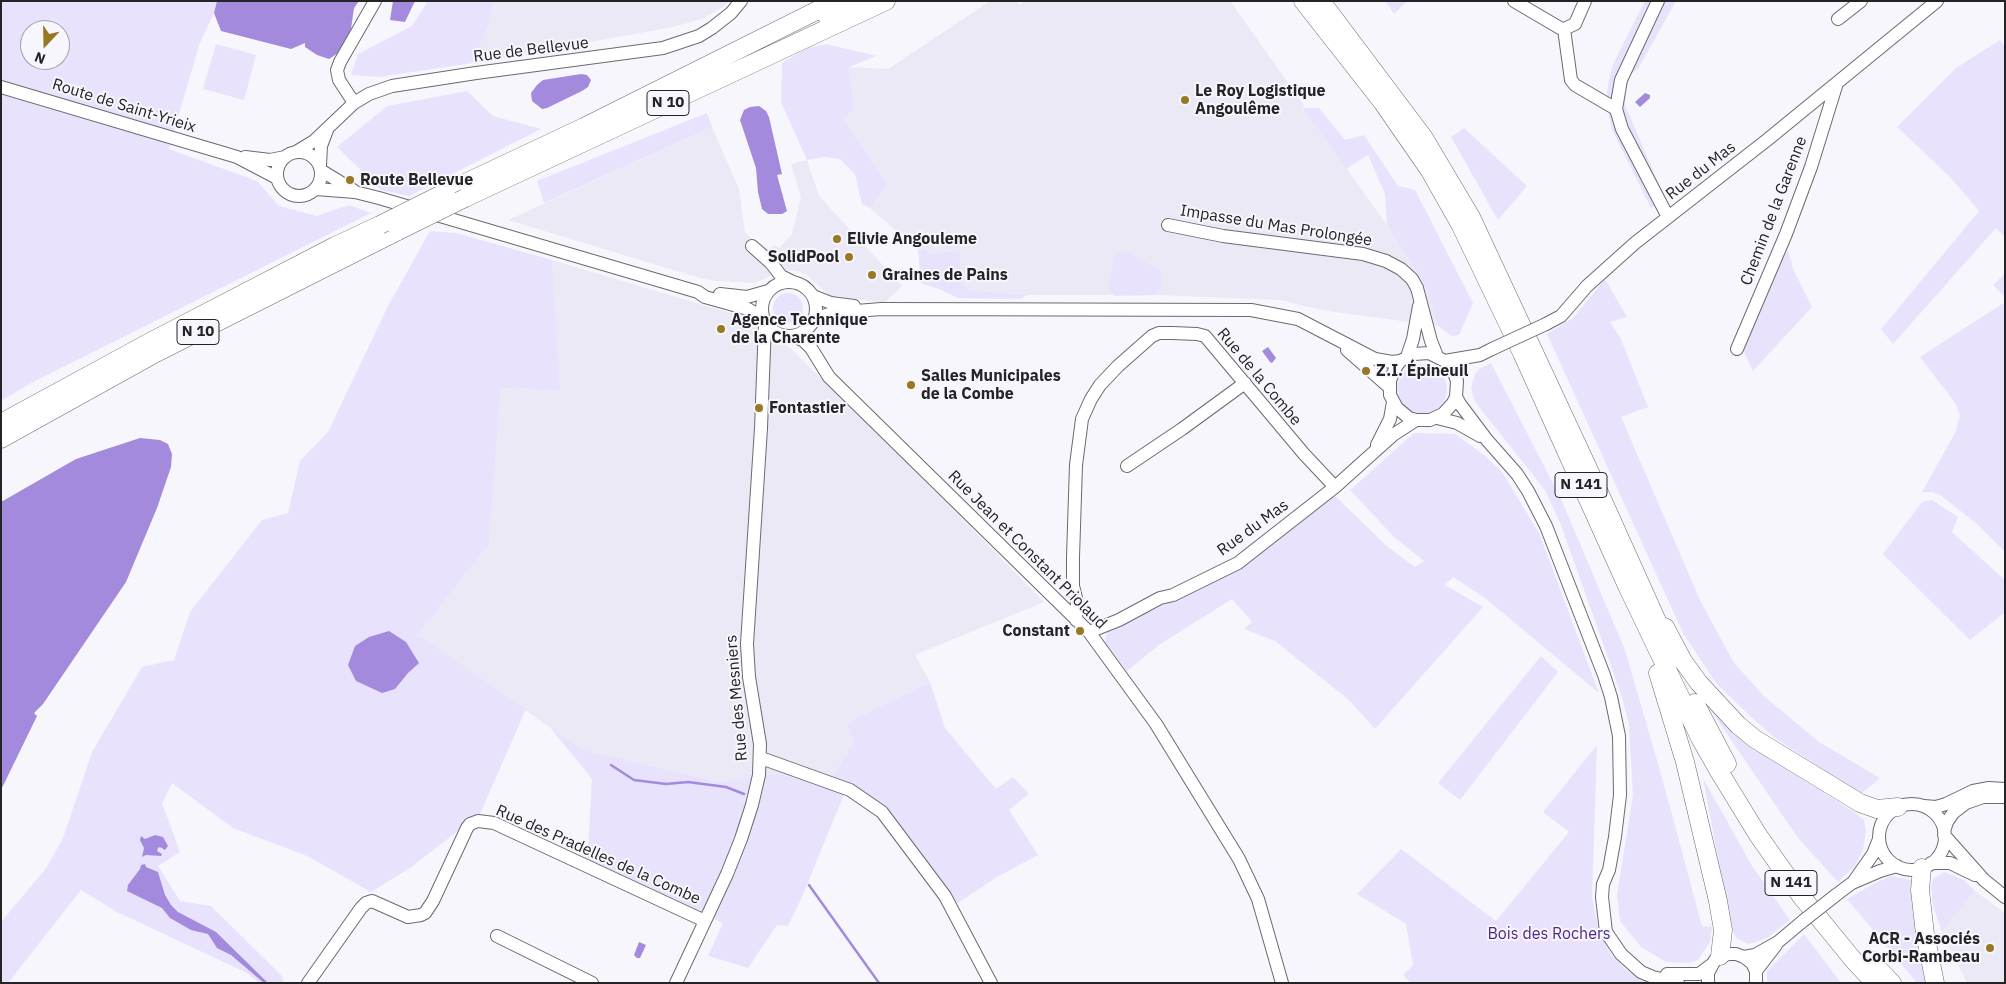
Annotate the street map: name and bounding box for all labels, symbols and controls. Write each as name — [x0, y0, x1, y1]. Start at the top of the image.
north arrow — [20, 20, 70, 70]
street label: Rue de Bellevue — [472, 33, 590, 67]
text: N — [32, 48, 48, 68]
street label: Route de Saint-Yrieix — [50, 75, 198, 137]
place label: Le Roy Logistique Angoulême — [1195, 81, 1325, 119]
road number: N 10 — [647, 90, 689, 116]
marker: Le Roy Logistique Angoulême — [1179, 94, 1191, 106]
street label: Chemin de la Garenne — [1737, 134, 1811, 288]
street label: Rue du Mas — [1662, 138, 1740, 204]
place label: Route Bellevue — [360, 170, 473, 190]
marker: Route Bellevue — [344, 174, 356, 186]
street label: Impasse du Mas Prolongée — [1179, 201, 1373, 251]
place label: Elivie Angouleme — [847, 229, 977, 249]
marker: Elivie Angouleme — [831, 233, 843, 245]
place label: SolidPool — [768, 247, 839, 267]
marker: SolidPool — [843, 251, 855, 263]
place label: Graines de Pains — [882, 265, 1008, 285]
marker: Graines de Pains — [866, 269, 878, 281]
place label: Agence Technique de la Charente — [731, 310, 868, 348]
road number: N 10 — [177, 320, 219, 344]
marker: Agence Technique de la Charente — [715, 323, 727, 335]
street label: Rue de la Combe — [1213, 324, 1305, 430]
place label: Z.I. Épineuil — [1376, 361, 1468, 381]
marker: Z.I. Épineuil — [1360, 365, 1372, 377]
place label: Salles Municipales de la Combe — [921, 366, 1061, 404]
marker: Salles Municipales de la Combe — [905, 379, 917, 391]
place label: Fontastier — [769, 398, 846, 418]
marker: Fontastier — [753, 402, 765, 414]
street label: Rue Jean et Constant Priolaud — [944, 467, 1110, 633]
road number: N 141 — [1555, 472, 1607, 498]
street label: Rue du Mas — [1214, 496, 1292, 560]
place label: Constant — [1002, 621, 1070, 641]
marker: Constant — [1074, 625, 1086, 637]
street label: Rue des Mesniers — [722, 634, 752, 762]
street label: Rue des Pradelles de la Combe — [493, 801, 703, 909]
road number: N 141 — [1765, 870, 1817, 896]
park label: Bois des Rochers — [1487, 924, 1611, 944]
place label: ACR - Associés Corbi-Rambeau — [1862, 929, 1980, 967]
marker: ACR - Associés Corbi-Rambeau — [1984, 942, 1996, 954]

